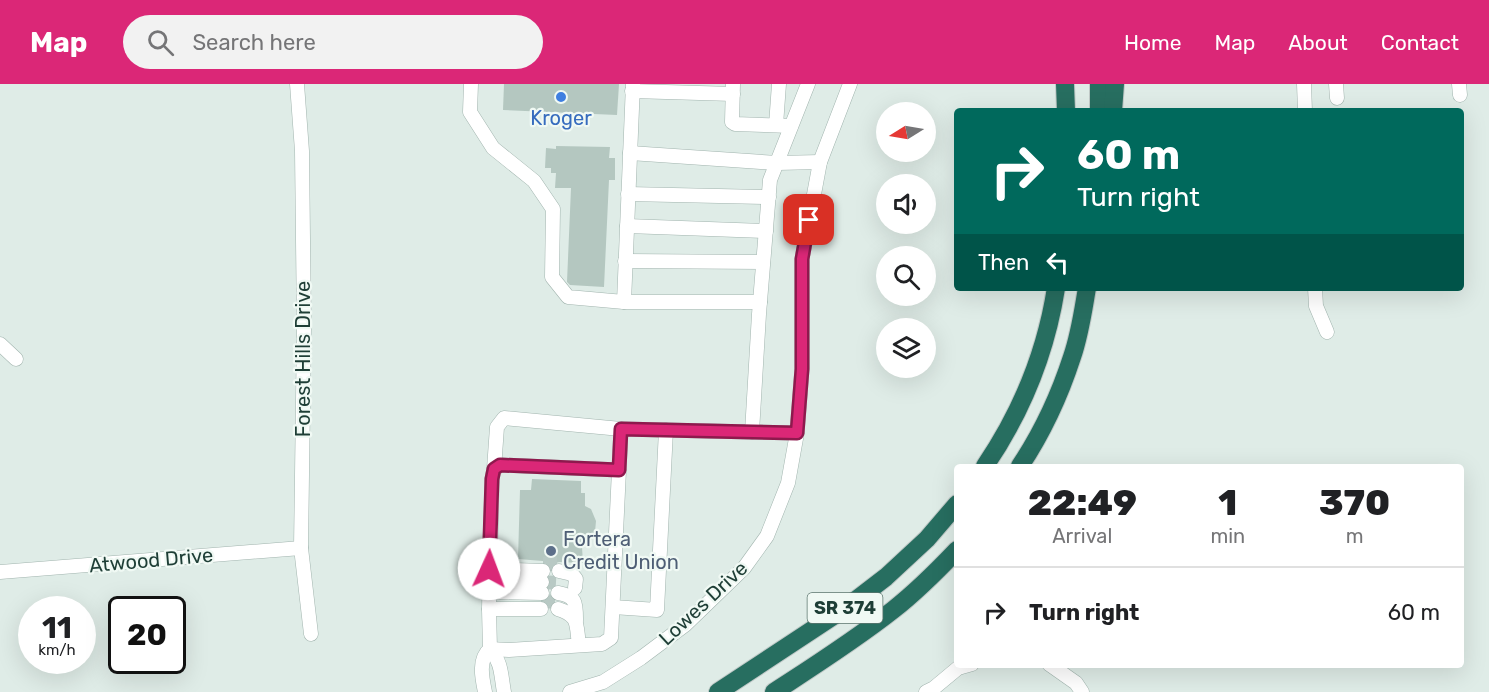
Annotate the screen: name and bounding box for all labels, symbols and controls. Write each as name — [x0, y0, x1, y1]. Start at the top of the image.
search box — [123, 15, 543, 69]
text: Map — [30, 26, 87, 59]
icon: search — [144, 26, 177, 59]
text: Search here — [192, 29, 316, 56]
text: Home — [1124, 30, 1181, 55]
text: Map — [1214, 30, 1255, 55]
text: About — [1288, 30, 1348, 55]
text: Contact — [1381, 30, 1459, 55]
marker: Kroger — [554, 90, 568, 104]
north arrow — [876, 102, 936, 162]
map controls — [876, 102, 936, 378]
place label: Kroger — [530, 106, 592, 130]
text: 60 m — [1077, 130, 1180, 180]
icon: right — [978, 132, 1056, 210]
button: sound — [876, 174, 936, 234]
text: Turn right — [1077, 181, 1200, 213]
pin — [783, 194, 834, 245]
icon: arrive — [792, 203, 825, 236]
button: search — [876, 246, 936, 306]
icon: left — [1041, 246, 1074, 279]
text: Then — [978, 249, 1029, 276]
street label: Forest Hills Drive — [291, 281, 315, 437]
button: layers — [876, 318, 936, 378]
text: 22:49 — [1028, 481, 1137, 524]
text: 1 — [1218, 481, 1237, 524]
text: 370 — [1319, 481, 1390, 524]
text: Arrival — [1052, 524, 1112, 548]
text: min — [1210, 524, 1245, 548]
text: m — [1346, 524, 1363, 548]
place label: Fortera Credit Union — [563, 527, 679, 574]
position arrow — [457, 537, 521, 601]
street label: Atwood Drive — [88, 543, 214, 577]
marker: Fortera Credit Union — [544, 544, 558, 558]
street label: Lowes Drive — [654, 556, 752, 650]
road number: SR 374 — [808, 593, 882, 623]
speed limit sign: 20 — [108, 596, 186, 674]
icon: right — [978, 596, 1011, 629]
text: Turn right — [1029, 599, 1139, 626]
text: 60 m — [1388, 599, 1440, 626]
text: 11 — [42, 610, 72, 646]
text: km/h — [38, 641, 76, 659]

